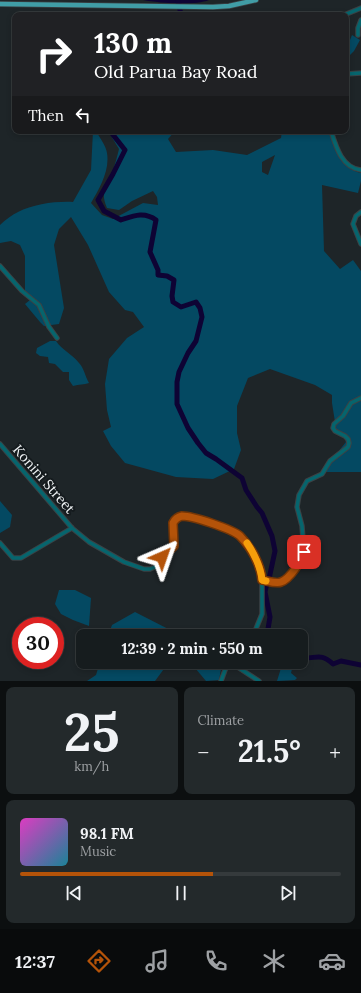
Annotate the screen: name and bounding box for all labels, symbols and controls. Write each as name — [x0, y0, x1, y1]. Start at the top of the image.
text: 130 m — [94, 25, 172, 61]
icon: right — [28, 28, 80, 80]
text: Old Parua Bay Road — [94, 60, 258, 83]
icon: left — [72, 104, 94, 126]
text: Then — [28, 106, 64, 125]
street label: Konini Street — [9, 441, 79, 518]
pin — [287, 535, 321, 569]
position arrow — [141, 536, 183, 578]
icon: arrive — [293, 541, 315, 563]
speed limit sign: 30 — [12, 617, 64, 669]
text: 12:39 · 2 min · 550 m — [121, 639, 263, 658]
text: 25 — [64, 699, 120, 765]
text: Climate — [198, 712, 244, 729]
text: 21.5° — [238, 732, 301, 770]
text: − — [198, 738, 209, 766]
text: + — [329, 738, 341, 766]
text: km/h — [74, 758, 109, 775]
text: 98.1 FM — [80, 824, 134, 843]
text: Music — [80, 843, 116, 860]
icon: previous — [63, 882, 85, 904]
icon: pause — [170, 882, 192, 904]
icon: next — [277, 882, 299, 904]
icon: directions — [85, 947, 113, 975]
icon: music — [143, 947, 171, 975]
icon: phone — [202, 947, 230, 975]
icon: climate — [260, 947, 288, 975]
icon: car — [318, 947, 346, 975]
text: 12:37 — [15, 950, 55, 973]

